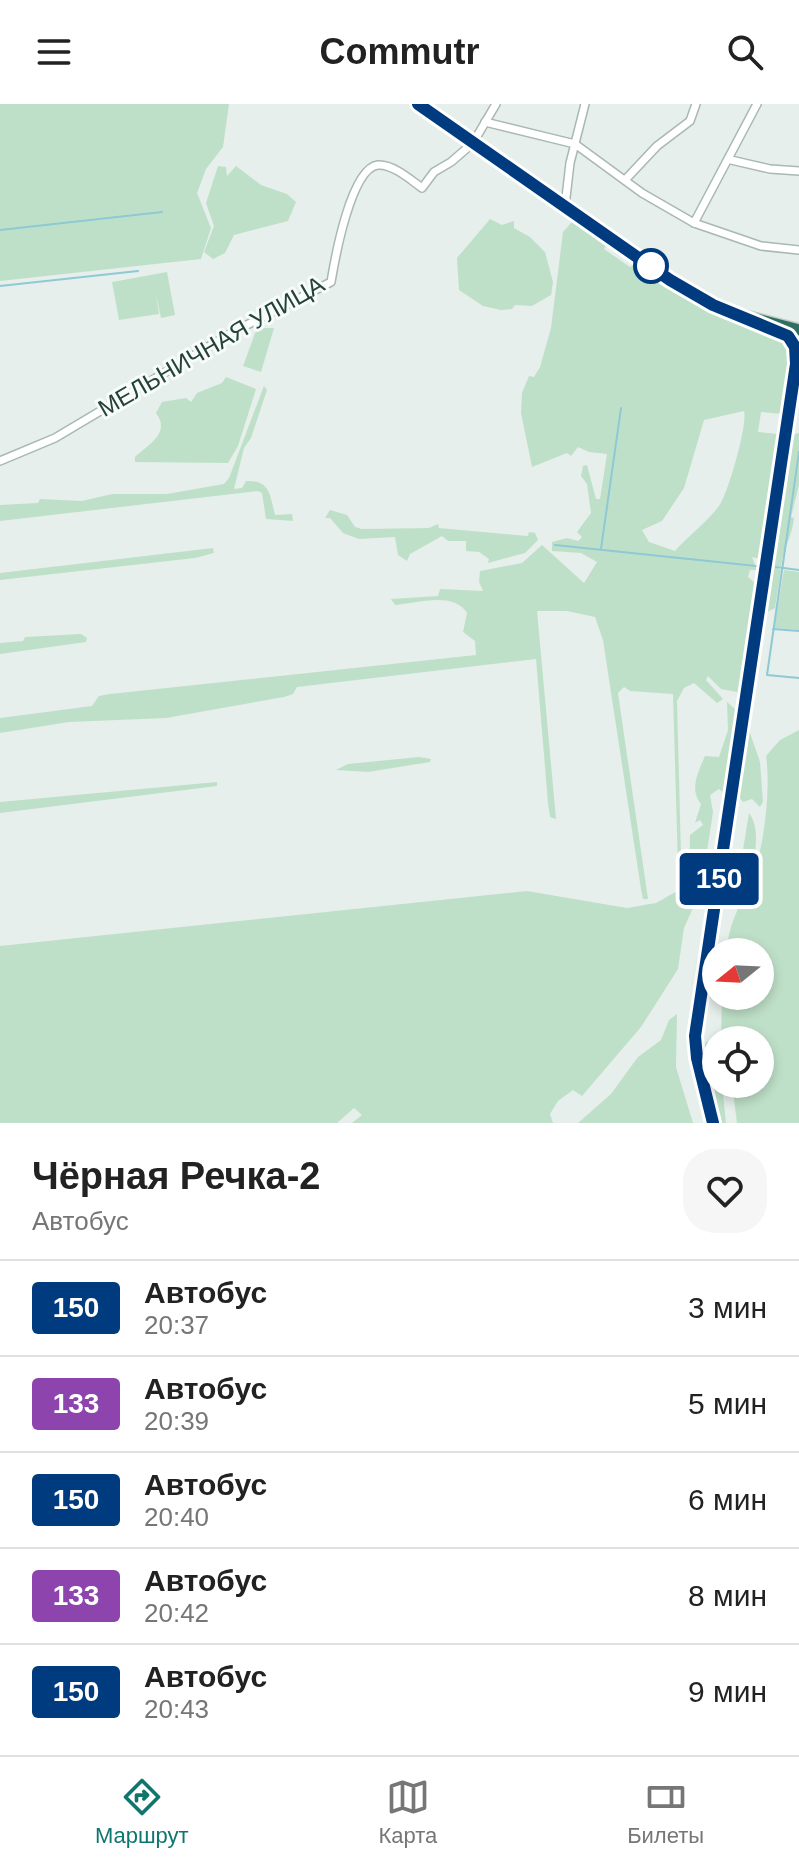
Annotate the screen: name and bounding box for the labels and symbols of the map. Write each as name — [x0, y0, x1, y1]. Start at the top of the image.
unlabelled marker — [634, 249, 668, 283]
street label: МЕЛЬНИЧНАЯ УЛИЦА — [93, 270, 329, 422]
line badge: 150 — [673, 853, 765, 905]
north arrow — [702, 938, 774, 1010]

